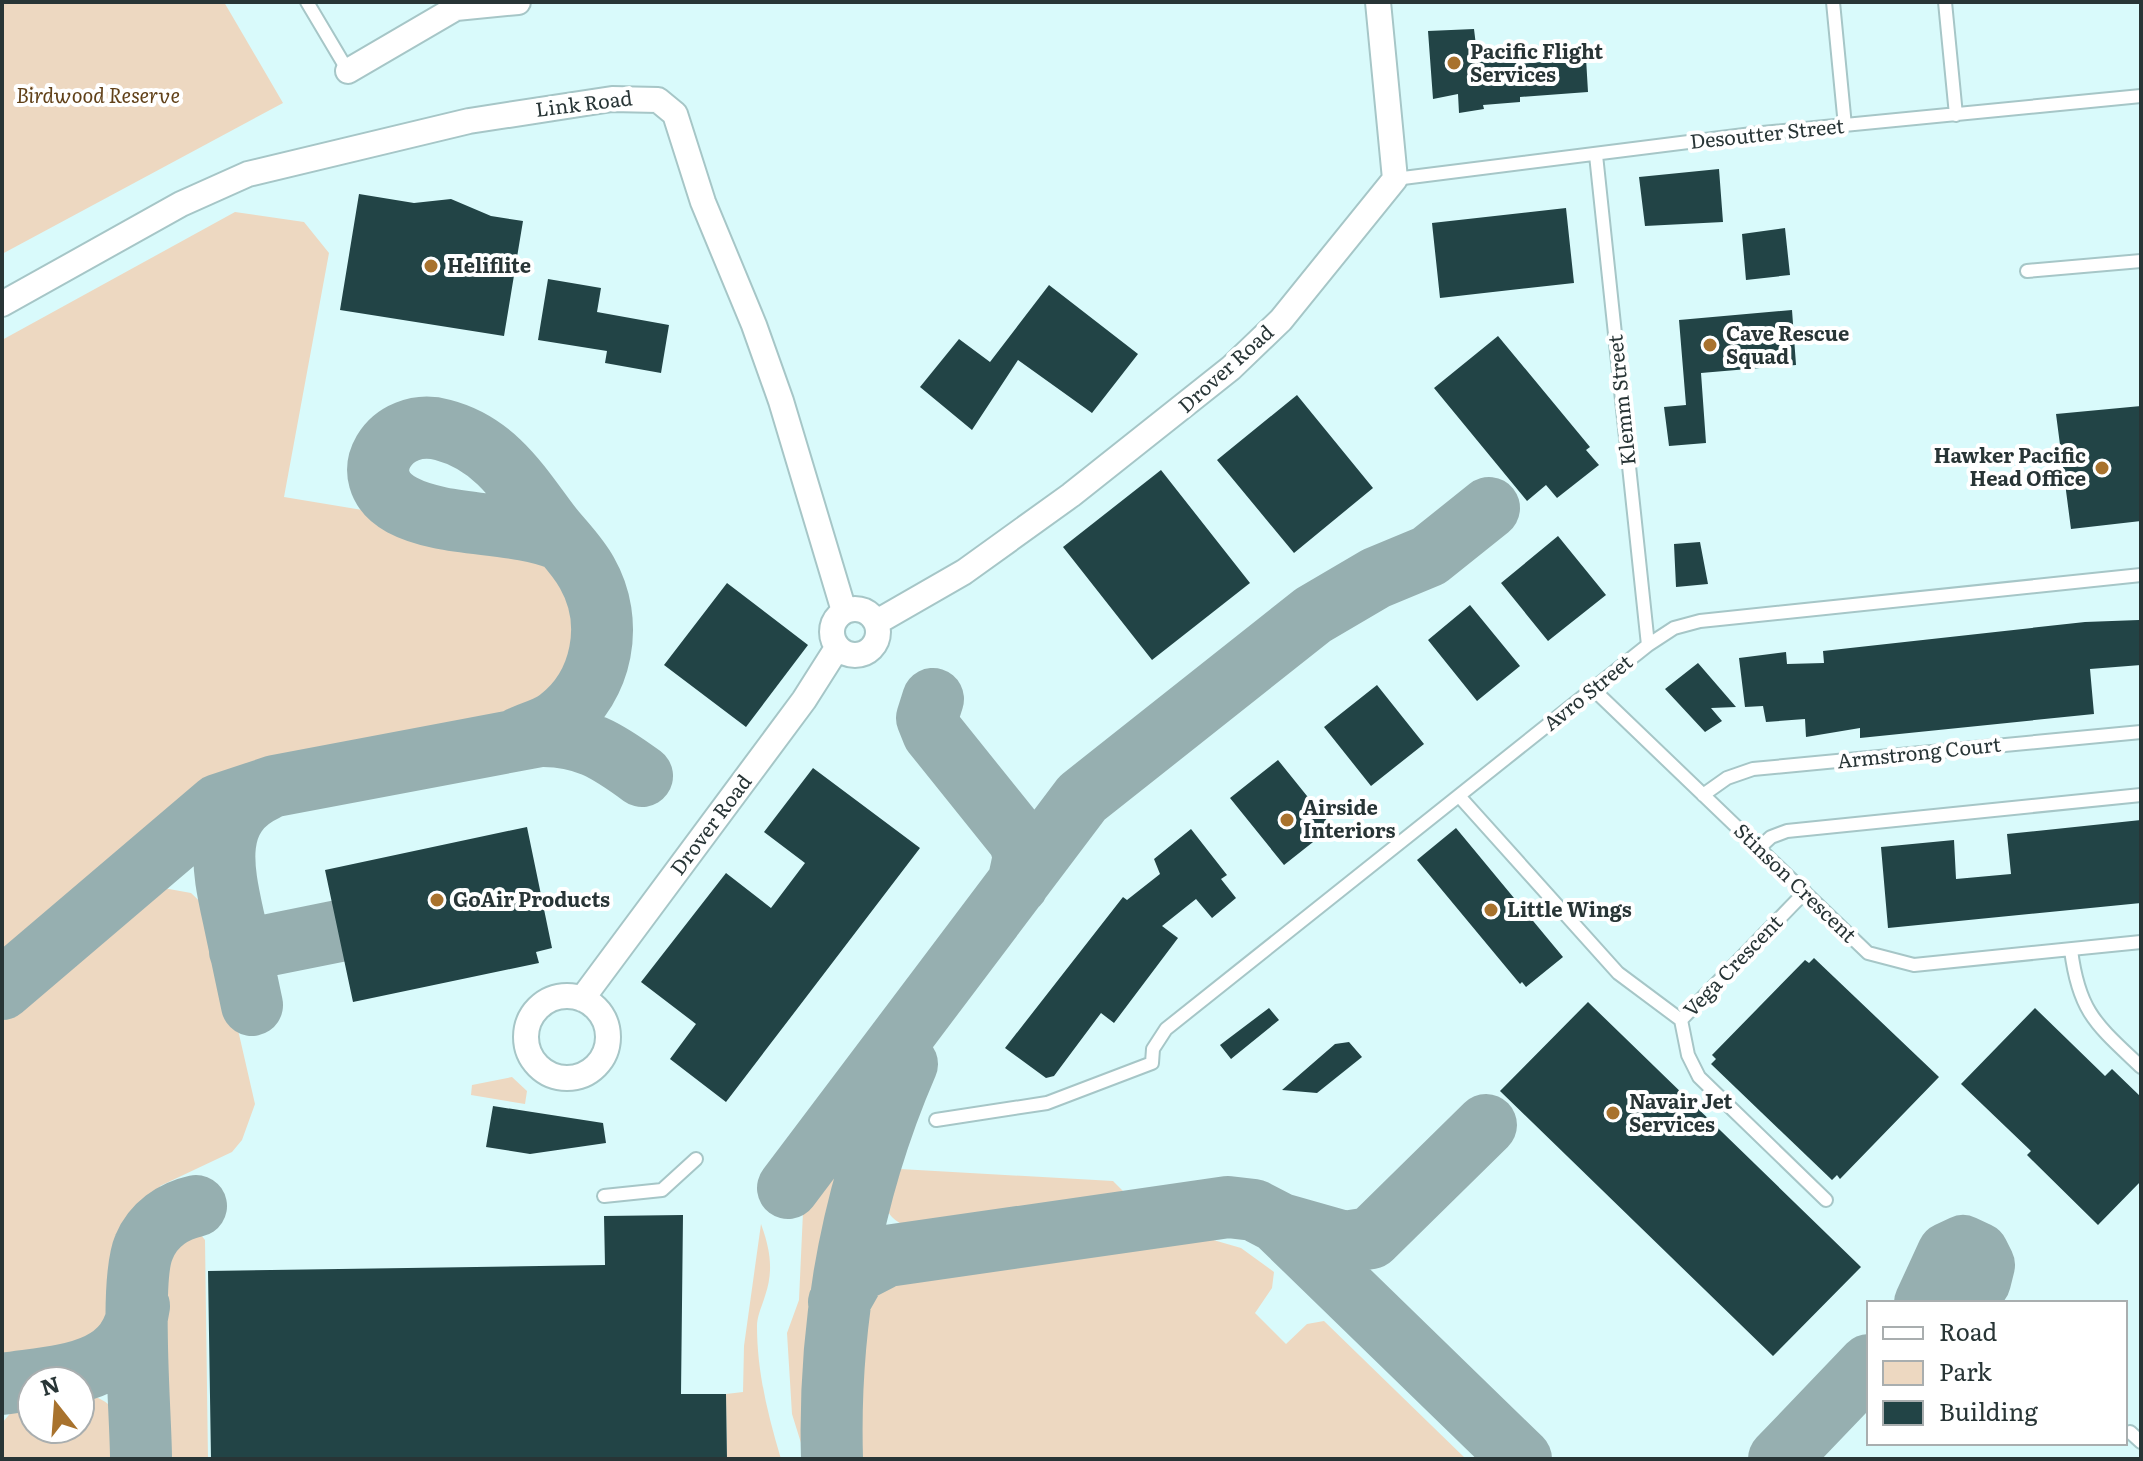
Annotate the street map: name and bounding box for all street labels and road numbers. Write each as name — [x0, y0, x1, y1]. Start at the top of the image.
street label: Link Road — [534, 81, 634, 123]
street label: Desoutter Street — [1688, 109, 1845, 155]
street label: Drover Road — [1170, 316, 1279, 419]
street label: Klemm Street — [1598, 333, 1642, 467]
street label: Avro Street — [1536, 646, 1638, 737]
street label: Armstrong Court — [1835, 727, 2002, 775]
street label: Drover Road — [661, 767, 757, 881]
street label: Stinson Crescent — [1728, 815, 1865, 948]
street label: Vega Crescent — [1675, 907, 1788, 1023]

